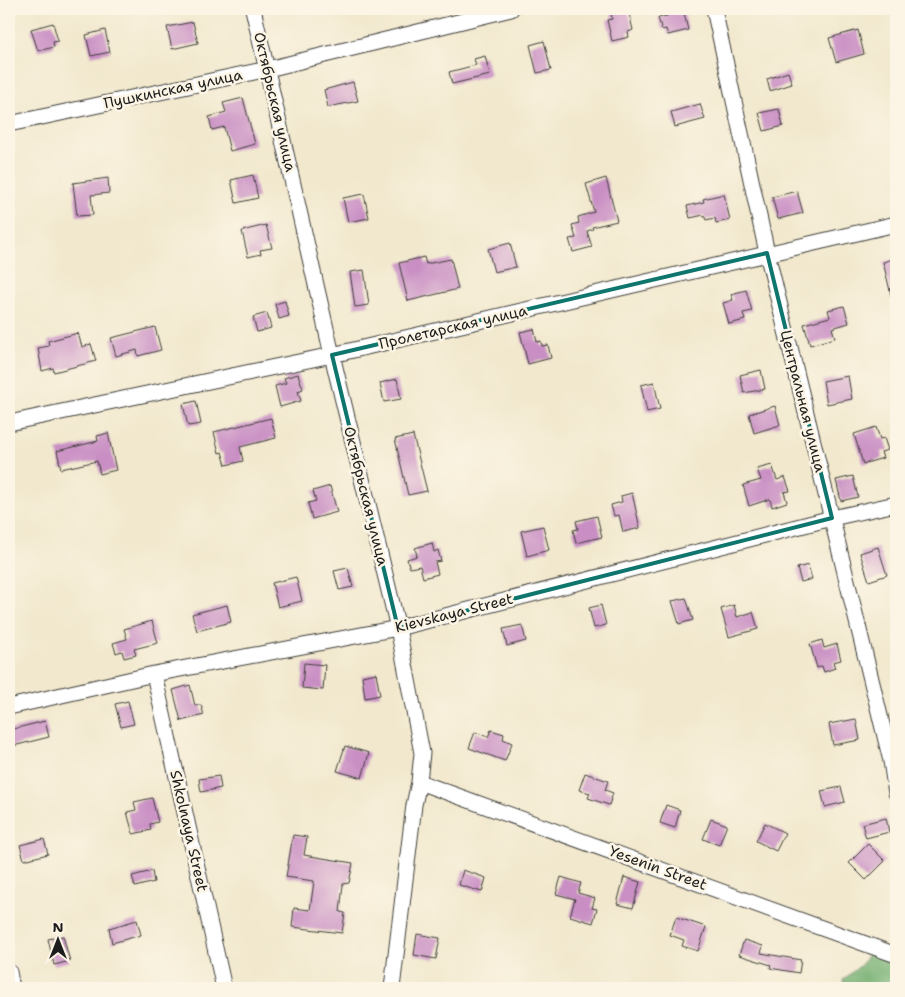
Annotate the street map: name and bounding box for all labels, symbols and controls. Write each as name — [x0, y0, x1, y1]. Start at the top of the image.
street label: Октябрьская улица — [249, 30, 301, 174]
street label: Пушкинская улица — [102, 64, 245, 113]
street label: Пролетарская улица — [377, 300, 530, 354]
street label: Центральная улица — [776, 328, 831, 475]
street label: Октябрьская улица — [339, 424, 393, 568]
street label: Kievskaya Street — [393, 589, 515, 637]
street label: Shkolnaya Street — [165, 768, 213, 894]
street label: Yesenin Street — [606, 841, 710, 895]
north arrow — [32, 914, 82, 964]
text: N — [52, 918, 64, 936]

